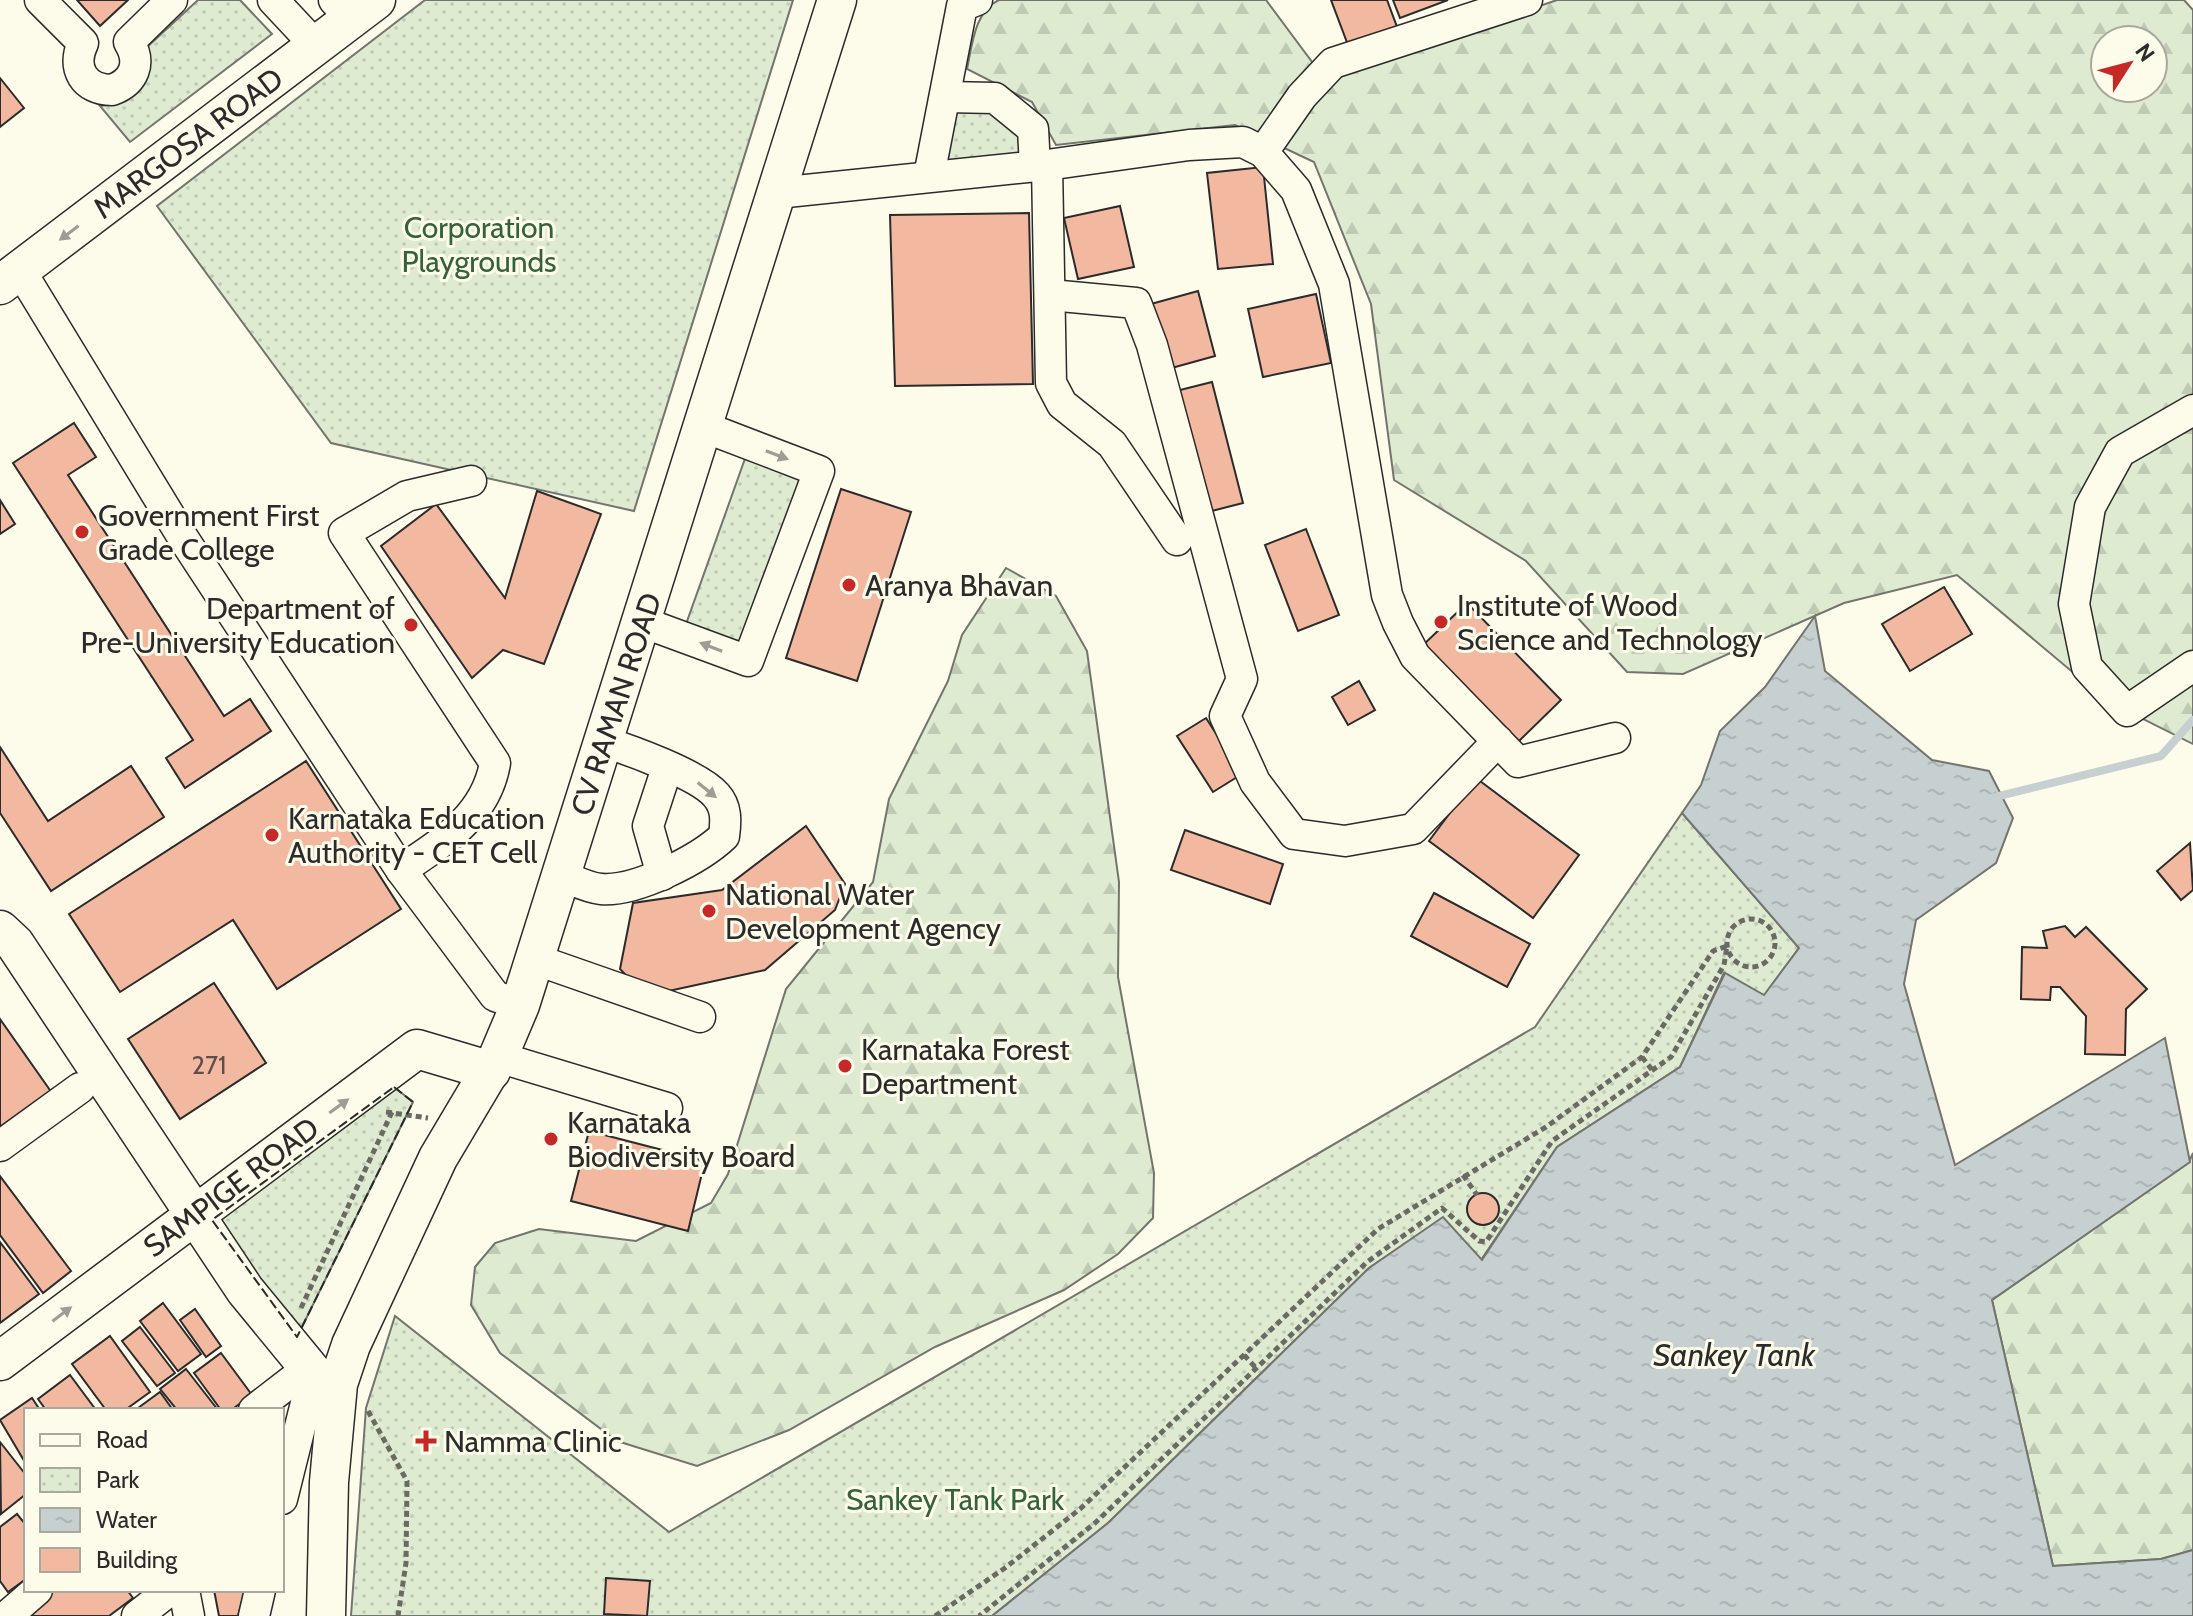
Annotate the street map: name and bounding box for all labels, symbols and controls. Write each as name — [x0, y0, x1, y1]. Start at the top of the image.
north arrow — [2089, 24, 2169, 104]
text: N — [2129, 38, 2160, 67]
street label: MARGOSA ROAD — [86, 60, 290, 226]
park label: Corporation Playgrounds — [402, 209, 556, 280]
one-way arrow — [58, 225, 79, 241]
one-way arrow — [766, 449, 790, 462]
place label: Government First Grade College — [98, 497, 319, 568]
marker: Government First Grade College — [73, 523, 91, 541]
place label: Aranya Bhavan — [865, 567, 1053, 604]
marker: Aranya Bhavan — [840, 576, 858, 594]
place label: Institute of Wood Science and Technology — [1457, 587, 1762, 658]
street label: CV RAMAN ROAD — [563, 588, 669, 820]
place label: Department of Pre-University Education — [80, 590, 395, 661]
marker: Institute of Wood Science and Technology — [1432, 613, 1450, 631]
marker: Department of Pre-University Education — [402, 616, 420, 634]
one-way arrow — [699, 640, 723, 653]
one-way arrow — [697, 781, 718, 798]
place label: Karnataka Education Authority - CET Cell — [288, 800, 545, 871]
marker: Karnataka Education Authority - CET Cell — [263, 826, 281, 844]
place label: National Water Development Agency — [725, 876, 1001, 947]
marker: National Water Development Agency — [700, 902, 718, 920]
place label: Karnataka Forest Department — [861, 1031, 1070, 1102]
house number: 271 — [191, 1049, 227, 1081]
marker: Karnataka Forest Department — [836, 1057, 854, 1075]
one-way arrow — [329, 1099, 349, 1115]
place label: Karnataka Biodiversity Board — [567, 1104, 795, 1175]
street label: SAMPIGE ROAD — [136, 1109, 326, 1265]
marker: Karnataka Biodiversity Board — [542, 1130, 560, 1148]
one-way arrow — [52, 1306, 72, 1322]
water label: Sankey Tank — [1653, 1335, 1816, 1374]
legend — [24, 1408, 284, 1592]
place label: Namma Clinic — [444, 1423, 622, 1460]
text: Road — [96, 1425, 148, 1454]
marker: Namma Clinic — [415, 1430, 437, 1452]
text: Park — [96, 1465, 139, 1494]
park label: Sankey Tank Park — [846, 1481, 1065, 1518]
text: Water — [96, 1505, 157, 1534]
text: Building — [96, 1545, 178, 1574]

